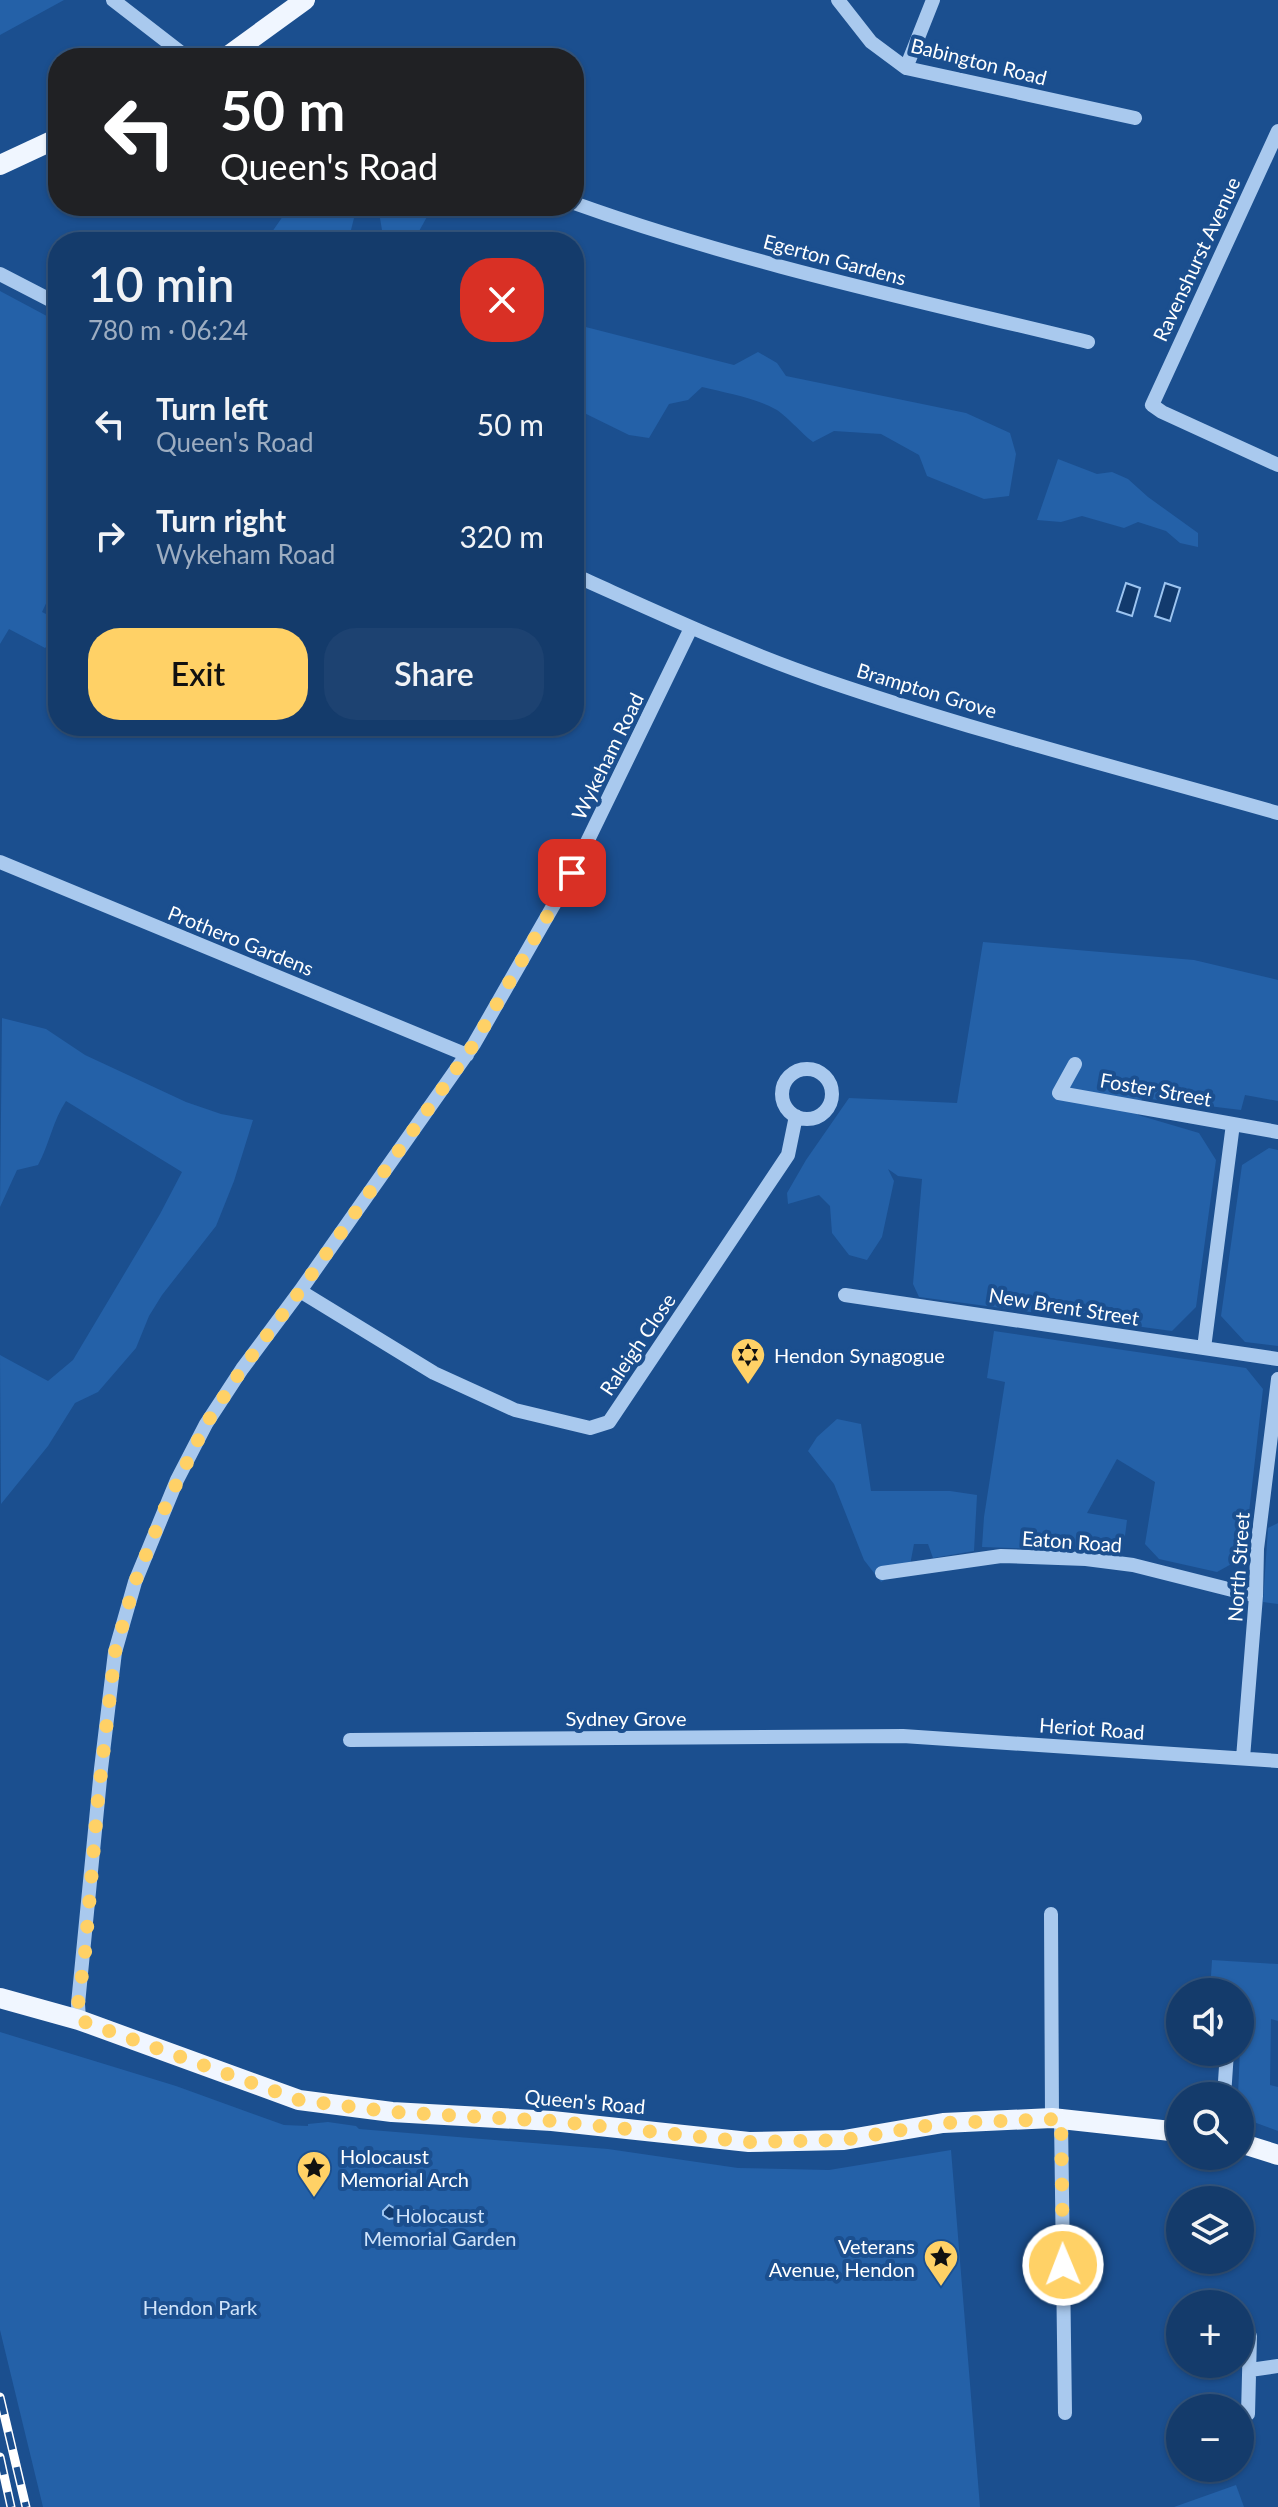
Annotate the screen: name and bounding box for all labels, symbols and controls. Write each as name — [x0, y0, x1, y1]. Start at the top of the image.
street label: Babington Road — [908, 32, 1050, 90]
text: 50 m — [220, 76, 345, 143]
icon: left — [88, 80, 192, 184]
text: Queen's Road — [220, 144, 438, 188]
street label: Ravenshurst Avenue — [1147, 173, 1245, 345]
street label: Egerton Gardens — [761, 228, 909, 290]
text: 10 min — [88, 255, 234, 312]
button: close — [460, 258, 544, 342]
text: 780 m · 06:24 — [88, 314, 248, 346]
text: Turn left — [156, 390, 268, 426]
icon: left — [88, 402, 132, 446]
text: 50 m — [477, 406, 544, 442]
text: Queen's Road — [156, 426, 313, 458]
text: Turn right — [156, 502, 286, 538]
icon: right — [88, 514, 132, 558]
text: 320 m — [459, 518, 544, 554]
text: Wykeham Road — [156, 538, 335, 570]
button: Exit — [88, 628, 308, 720]
button: Share — [324, 628, 544, 720]
street label: Brampton Grove — [854, 657, 1000, 723]
street label: Wykeham Road — [566, 689, 648, 823]
pin — [538, 839, 606, 907]
icon: arrive — [550, 851, 594, 895]
street label: Prothero Gardens — [165, 900, 317, 980]
street label: Foster Street — [1098, 1067, 1214, 1111]
street label: New Brent Street — [987, 1282, 1141, 1330]
street label: Raleigh Close — [594, 1288, 680, 1400]
synagogue icon: Hendon Synagogue — [729, 1336, 767, 1386]
place label: Hendon Synagogue — [774, 1343, 945, 1367]
street label: North Street — [1222, 1511, 1254, 1623]
street label: Eaton Road — [1021, 1526, 1123, 1556]
street label: Sydney Grove — [566, 1706, 686, 1730]
street label: Heriot Road — [1039, 1712, 1145, 1744]
map controls — [1166, 1978, 1254, 2482]
button: sound — [1166, 1978, 1254, 2066]
button: search — [1166, 2082, 1254, 2170]
street label: Queen's Road — [524, 2084, 646, 2118]
place label: Holocaust Memorial Arch — [340, 2144, 469, 2191]
place icon: Holocaust Memorial Arch — [295, 2149, 333, 2199]
button: layers — [1166, 2186, 1254, 2274]
park label: Holocaust Memorial Garden — [364, 2203, 516, 2250]
position arrow — [1021, 2223, 1105, 2307]
place label: Veterans Avenue, Hendon — [769, 2234, 915, 2281]
place icon: Veterans Avenue, Hendon — [922, 2238, 960, 2288]
button: + — [1166, 2290, 1254, 2378]
park label: Hendon Park — [143, 2295, 258, 2319]
button: − — [1166, 2394, 1254, 2482]

